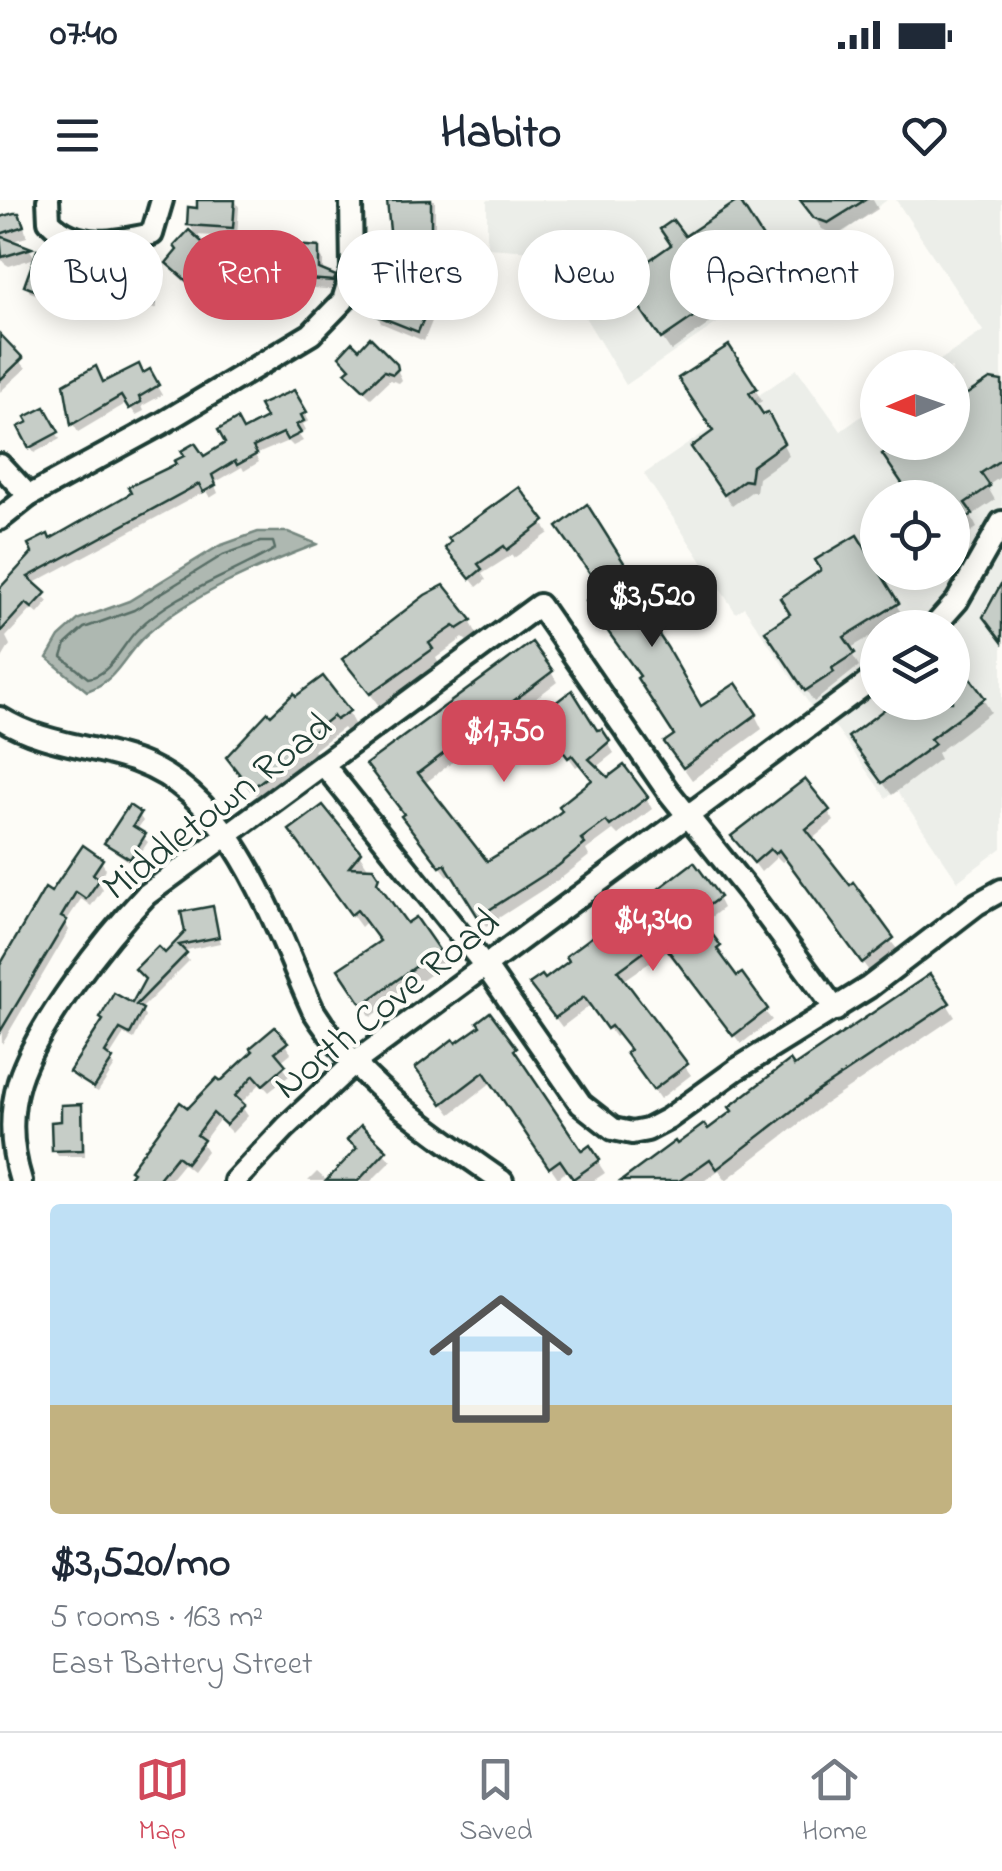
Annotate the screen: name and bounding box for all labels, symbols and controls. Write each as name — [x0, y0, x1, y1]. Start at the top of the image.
text: 07:40 — [50, 7, 117, 63]
text: Habito — [441, 102, 561, 168]
icon: menu — [50, 108, 105, 163]
icon: heart — [897, 108, 952, 163]
chip: Buy — [30, 230, 163, 320]
chip: Rent — [183, 230, 317, 320]
chip: Filters — [337, 230, 498, 320]
chip: New — [518, 230, 650, 320]
chip: Apartment — [670, 230, 894, 320]
north arrow — [860, 350, 970, 460]
map controls — [860, 350, 970, 720]
button: locate — [860, 480, 970, 590]
pin: $3,520 — [571, 565, 733, 650]
text: $3,520 — [609, 574, 695, 621]
button: layers — [860, 610, 970, 720]
street label: Middletown Road — [91, 700, 347, 917]
pin: $1,750 — [423, 700, 585, 785]
text: $1,750 — [464, 709, 544, 756]
pin: $4,340 — [572, 889, 734, 974]
street label: North Cove Road — [262, 895, 514, 1116]
text: $4,340 — [614, 898, 692, 945]
icon: home — [411, 1269, 591, 1449]
text: $3,520/mo — [50, 1534, 230, 1595]
text: 5 rooms · 163 m² — [50, 1595, 263, 1642]
text: East Battery Street — [50, 1642, 313, 1689]
tab: Map — [135, 1752, 190, 1853]
tab: Saved — [459, 1752, 532, 1853]
tab: Home — [802, 1752, 867, 1853]

